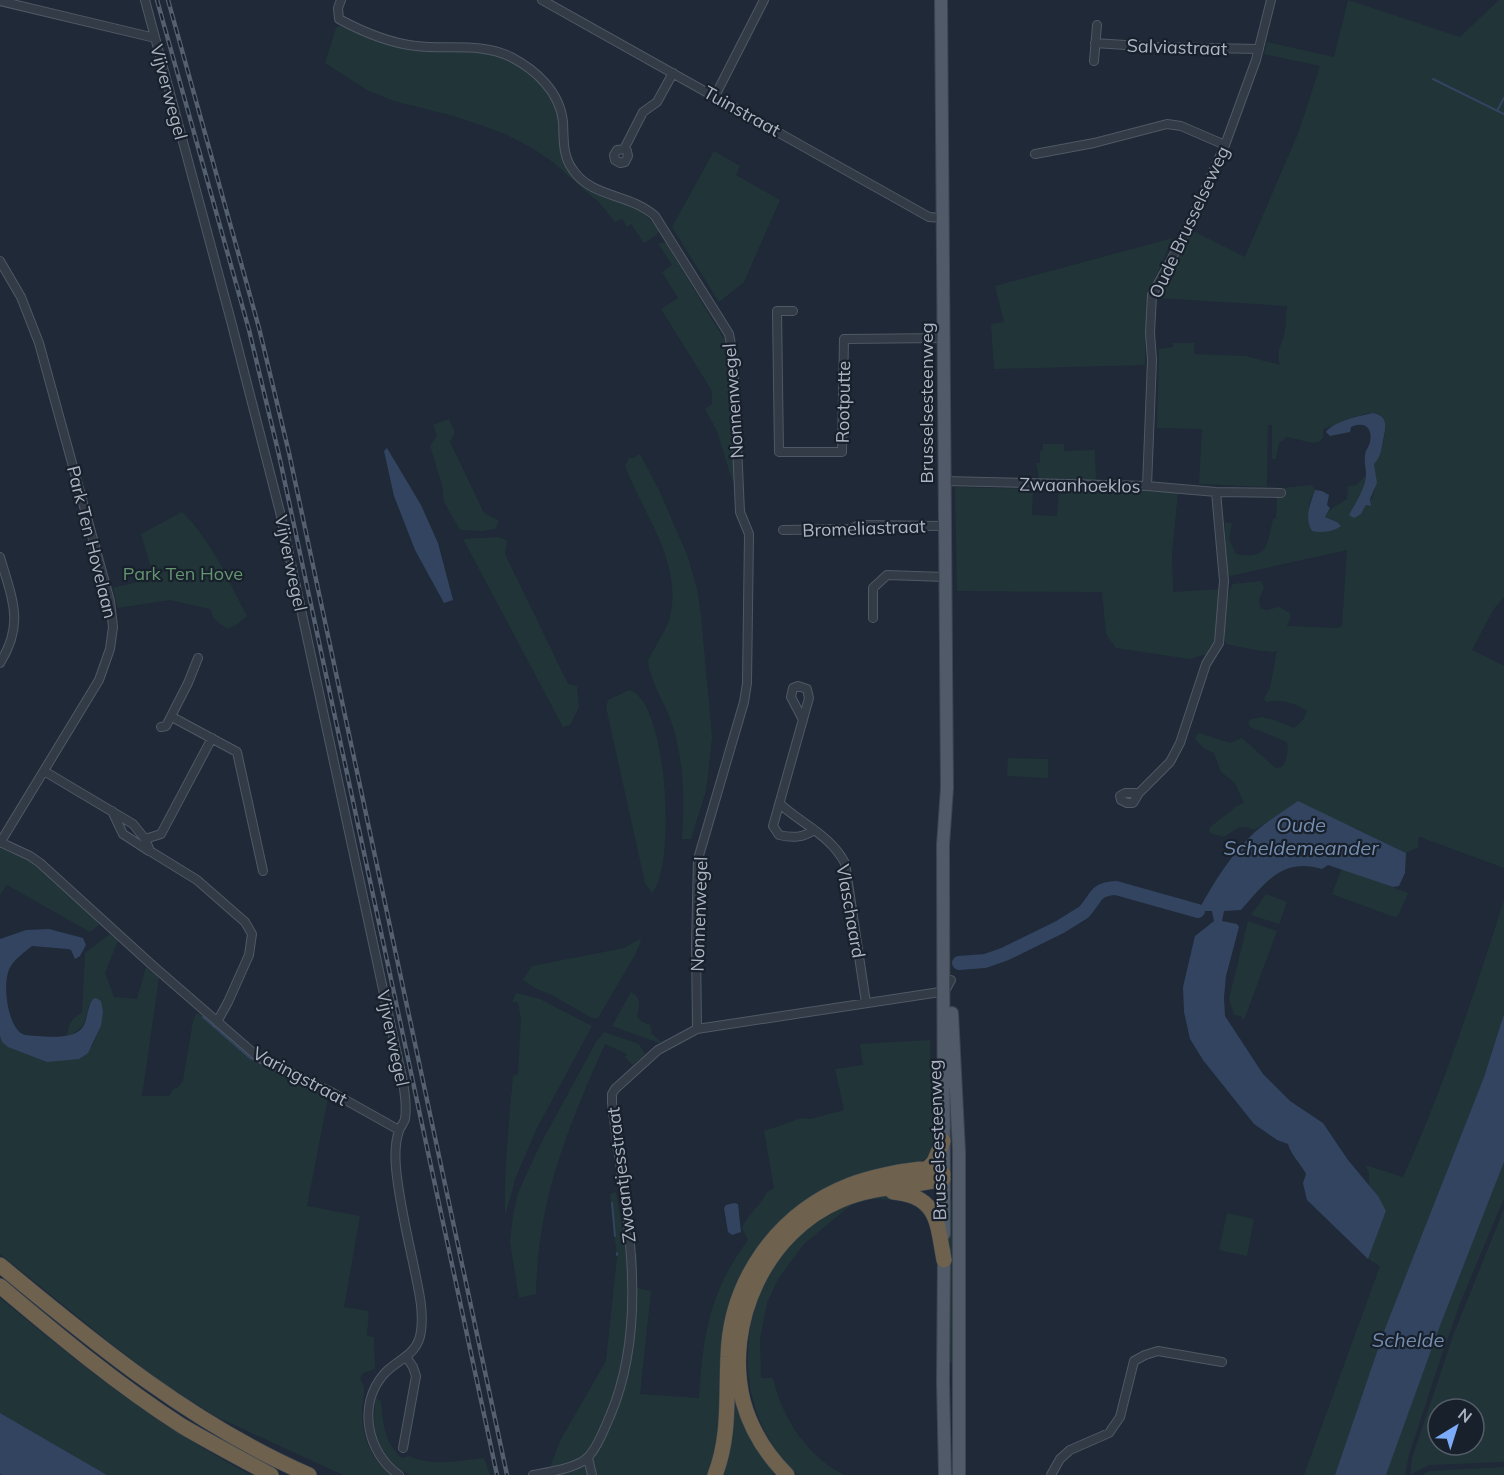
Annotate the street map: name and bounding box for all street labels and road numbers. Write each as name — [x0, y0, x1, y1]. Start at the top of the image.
street label: Salviastraat — [1126, 34, 1228, 60]
street label: Vijverwegel — [145, 42, 193, 142]
street label: Tuinstraat — [700, 81, 784, 141]
street label: Oude Brusselseweg — [1144, 142, 1234, 302]
street label: Brusselsesteenweg — [915, 322, 938, 484]
street label: Nonnenwegel — [718, 343, 748, 459]
street label: Rootputte — [831, 361, 855, 443]
street label: Park Ten Hovelaan — [62, 463, 122, 621]
street label: Zwaanhoeklos — [1019, 472, 1141, 498]
street label: Vijverwegel — [270, 513, 312, 613]
street label: Bromeliastraat — [802, 514, 926, 542]
street label: Nonnenwegel — [685, 856, 713, 972]
street label: Vlaschaard — [831, 862, 871, 960]
street label: Vijverwegel — [372, 988, 414, 1088]
street label: Varingstraat — [249, 1041, 351, 1111]
street label: Brusselsesteenweg — [923, 1059, 951, 1221]
street label: Zwaantjesstraat — [601, 1106, 641, 1244]

